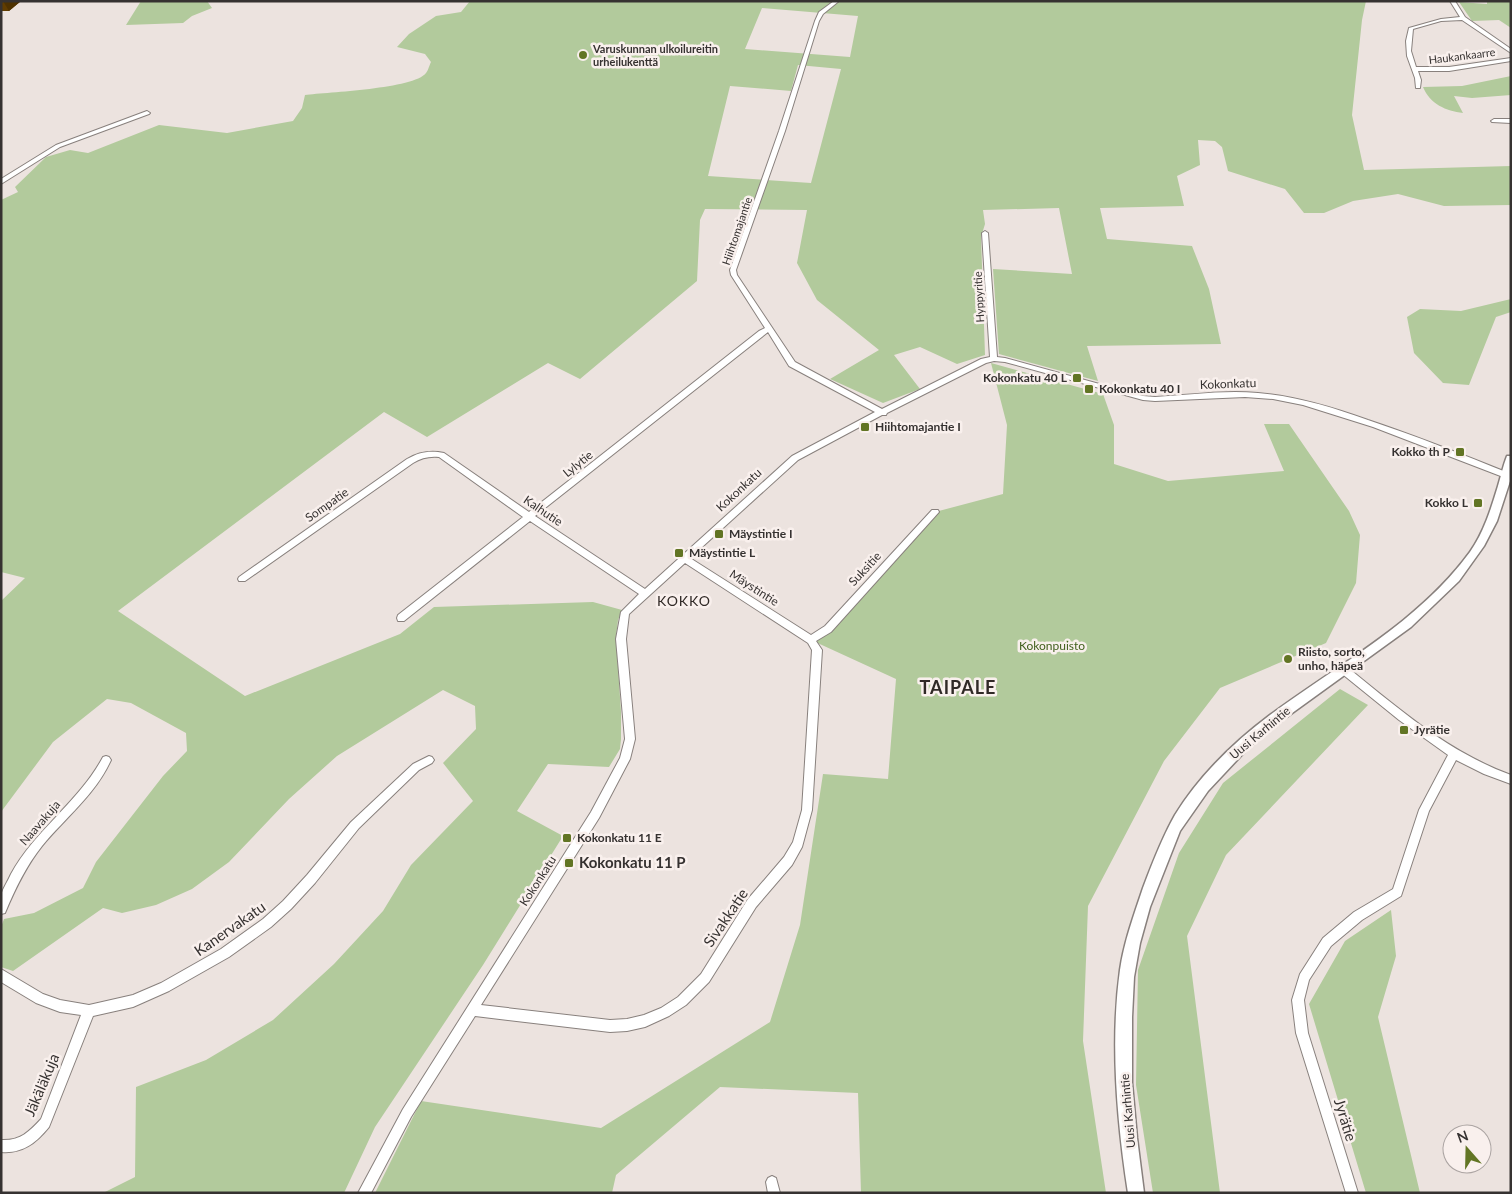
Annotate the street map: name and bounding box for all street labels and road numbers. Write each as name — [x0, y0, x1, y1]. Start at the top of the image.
street label: Haukankaarre — [1428, 45, 1496, 66]
street label: Hiihtomajantie — [719, 195, 754, 267]
street label: Hyppyritie — [971, 271, 986, 323]
street label: Kokonkatu — [1199, 375, 1256, 392]
street label: Lylytie — [560, 447, 596, 480]
street label: Kokonkatu — [713, 465, 764, 514]
street label: Sompatie — [302, 484, 351, 525]
street label: Kalhutie — [521, 492, 566, 529]
street label: Suksitie — [845, 549, 884, 589]
street label: Mäystintie — [727, 566, 782, 609]
street label: Uusi Karhintie — [1226, 703, 1293, 762]
street label: Naavakuja — [16, 797, 63, 848]
street label: Kokonkatu — [516, 853, 559, 909]
street label: Sivakkatie — [699, 885, 751, 950]
street label: Kanervakatu — [190, 897, 269, 959]
street label: Jäkäläkuja — [20, 1050, 62, 1119]
street label: Uusi Karhintie — [1117, 1073, 1138, 1149]
street label: Jyrätie — [1331, 1096, 1361, 1143]

